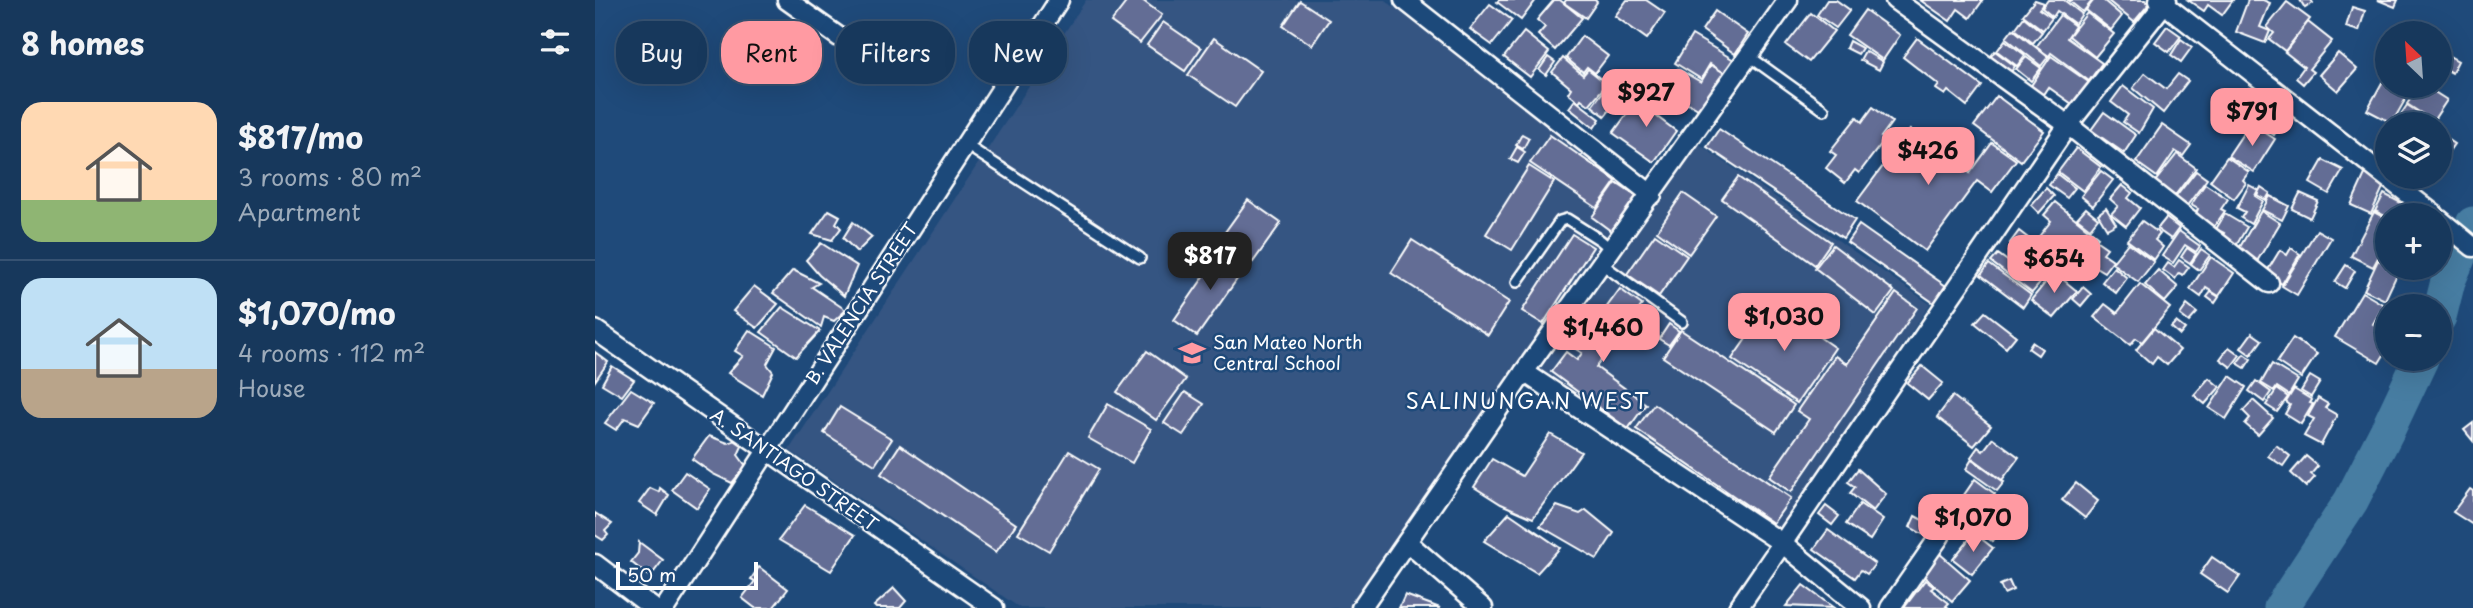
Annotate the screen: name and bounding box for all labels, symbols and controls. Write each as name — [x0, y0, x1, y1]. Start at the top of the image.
text: 8 homes — [21, 20, 144, 65]
chip: Buy — [616, 21, 707, 84]
chip: Rent — [721, 21, 822, 84]
chip: Filters — [836, 21, 955, 84]
chip: New — [969, 21, 1067, 84]
north arrow — [2375, 21, 2452, 98]
map controls — [2375, 21, 2452, 371]
icon: filters — [536, 23, 574, 61]
pin: $927 — [1605, 69, 1687, 129]
text: $927 — [1617, 74, 1675, 109]
pin: $791 — [2211, 88, 2293, 148]
text: $791 — [2226, 93, 2278, 128]
button: layers — [2375, 112, 2452, 189]
text: $817/mo — [238, 114, 363, 159]
pin: $426 — [1887, 128, 1969, 187]
icon: home — [77, 130, 161, 214]
text: $426 — [1898, 132, 1958, 167]
text: 3 rooms · 80 m² — [238, 159, 422, 194]
text: Apartment — [238, 194, 361, 229]
button: + — [2375, 203, 2452, 280]
street label: B. VALENCIA STREET — [798, 216, 924, 390]
pin: $817 — [1169, 232, 1251, 292]
pin: $654 — [2013, 236, 2095, 295]
text: $817 — [1184, 237, 1236, 272]
text: $654 — [2023, 240, 2085, 275]
text: $1,070/mo — [238, 290, 396, 335]
pin: $1,030 — [1727, 294, 1841, 353]
button: − — [2375, 294, 2452, 371]
text: $1,030 — [1744, 298, 1824, 333]
pin: $1,460 — [1546, 304, 1660, 364]
icon: home — [77, 306, 161, 390]
text: $1,460 — [1563, 309, 1643, 344]
place label: San Mateo North Central School — [1213, 328, 1362, 376]
text: 4 rooms · 112 m² — [238, 335, 425, 370]
school or university icon: San Mateo North Central School — [1177, 338, 1207, 368]
text: House — [238, 370, 305, 405]
district label: SALINUNGAN WEST — [1406, 384, 1650, 416]
street label: A. SANTIAGO STREET — [705, 401, 885, 537]
pin: $1,070 — [1916, 494, 2030, 554]
text: $1,070 — [1934, 499, 2012, 534]
scale bar — [616, 559, 758, 591]
text: 50 m — [627, 560, 676, 588]

